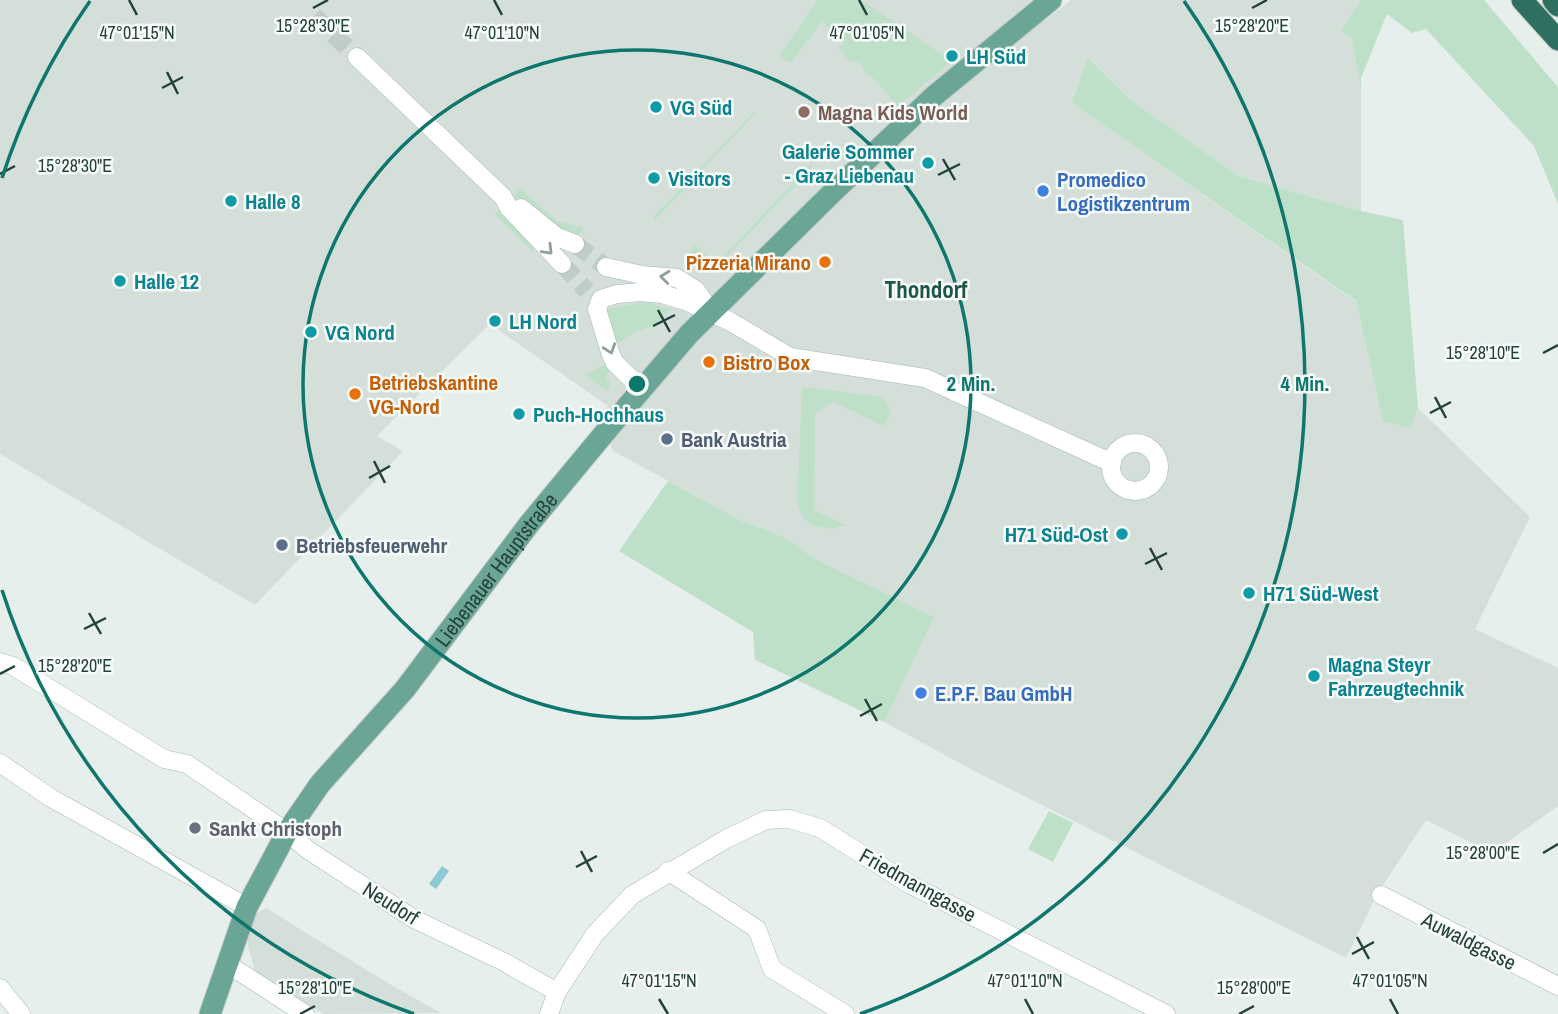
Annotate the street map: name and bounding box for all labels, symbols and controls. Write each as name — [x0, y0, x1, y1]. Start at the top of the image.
text: 15°28'30"E — [276, 13, 350, 38]
text: 15°28'20"E — [1215, 13, 1289, 38]
text: 47°01'15"N — [99, 20, 175, 45]
text: 47°01'10"N — [464, 20, 540, 45]
text: 47°01'05"N — [829, 20, 905, 45]
place label: LH Süd — [966, 42, 1026, 71]
marker: LH Süd — [944, 48, 960, 64]
place label: VG Süd — [670, 93, 732, 122]
place label: Magna Kids World — [818, 98, 968, 127]
marker: VG Süd — [648, 99, 664, 115]
marker: Magna Kids World — [796, 104, 812, 120]
place label: Galerie Sommer - Graz Liebenau — [782, 137, 914, 190]
text: 15°28'30"E — [38, 153, 112, 178]
marker: Galerie Sommer - Graz Liebenau — [920, 155, 936, 171]
place label: Visitors — [668, 164, 731, 193]
place label: Promedico Logistikzentrum — [1057, 165, 1190, 218]
marker: Visitors — [646, 170, 662, 186]
marker: Promedico Logistikzentrum — [1035, 183, 1051, 199]
place label: Halle 8 — [245, 187, 301, 216]
marker: Halle 8 — [223, 193, 239, 209]
one-way arrow — [539, 241, 552, 254]
place label: Pizzeria Mirano — [686, 248, 811, 277]
marker: Pizzeria Mirano — [817, 254, 833, 270]
place label: Halle 12 — [134, 267, 199, 296]
one-way arrow — [660, 270, 671, 285]
marker: Halle 12 — [112, 273, 128, 289]
district label: Thondorf — [885, 274, 968, 305]
place label: LH Nord — [509, 307, 577, 336]
marker: LH Nord — [487, 313, 503, 329]
place label: VG Nord — [325, 318, 395, 347]
marker: VG Nord — [303, 324, 319, 340]
text: 15°28'10"E — [1446, 340, 1520, 365]
one-way arrow — [602, 342, 616, 354]
place label: Bistro Box — [723, 348, 810, 377]
marker: Bistro Box — [701, 354, 717, 370]
place label: Betriebskantine VG-Nord — [369, 368, 498, 421]
text: 2 Min. — [947, 369, 995, 398]
text: 4 Min. — [1281, 369, 1329, 398]
centre of rings — [625, 372, 649, 396]
marker: Betriebskantine VG-Nord — [347, 386, 363, 402]
place label: Puch-Hochhaus — [533, 400, 664, 429]
marker: Puch-Hochhaus — [511, 406, 527, 422]
place label: Bank Austria — [681, 425, 787, 454]
marker: Bank Austria — [659, 431, 675, 447]
street label: Liebenauer Hauptstraße — [428, 486, 564, 652]
place label: H71 Süd-Ost — [1005, 520, 1108, 549]
marker: H71 Süd-Ost — [1114, 526, 1130, 542]
place label: Betriebsfeuerwehr — [296, 531, 448, 560]
marker: Betriebsfeuerwehr — [274, 537, 290, 553]
place label: H71 Süd-West — [1263, 579, 1379, 608]
marker: H71 Süd-West — [1241, 585, 1257, 601]
place label: Magna Steyr Fahrzeugtechnik — [1328, 650, 1464, 703]
text: 15°28'20"E — [38, 653, 112, 678]
marker: Magna Steyr Fahrzeugtechnik — [1306, 668, 1322, 684]
place label: E.P.F. Bau GmbH — [935, 679, 1073, 708]
marker: E.P.F. Bau GmbH — [913, 685, 929, 701]
place label: Sankt Christoph — [209, 814, 342, 843]
marker: Sankt Christoph — [187, 820, 203, 836]
text: 15°28'00"E — [1446, 840, 1520, 865]
street label: Friedmanngasse — [854, 841, 982, 929]
street label: Neudorf — [357, 874, 425, 932]
street label: Auwaldgasse — [1416, 904, 1521, 977]
text: 47°01'15"N — [621, 968, 697, 993]
text: 47°01'10"N — [987, 968, 1063, 993]
text: 47°01'05"N — [1352, 968, 1428, 993]
text: 15°28'10"E — [278, 975, 352, 1000]
text: 15°28'00"E — [1217, 975, 1291, 1000]

